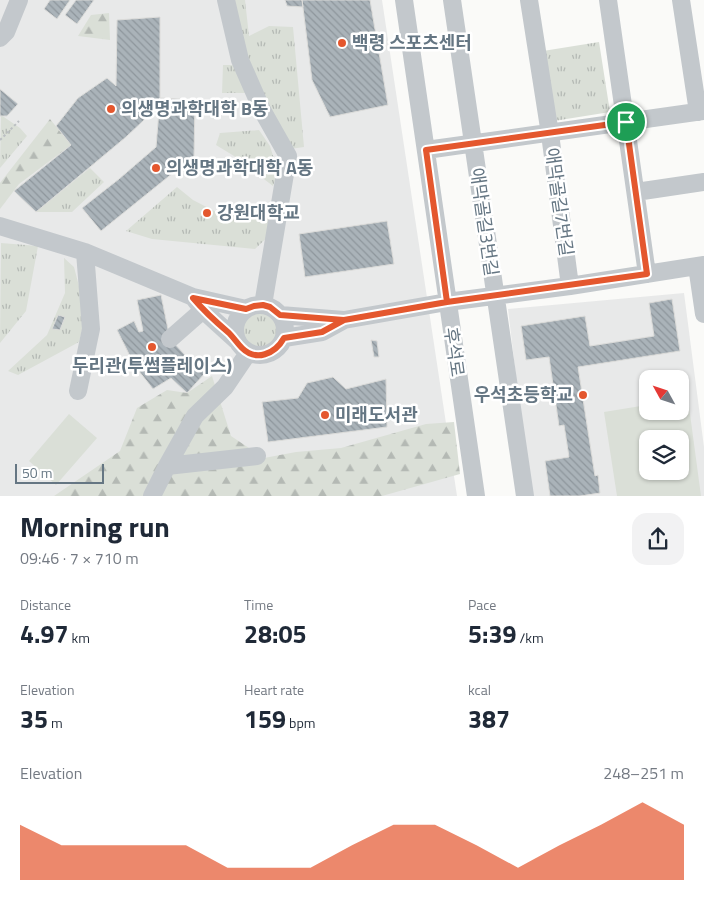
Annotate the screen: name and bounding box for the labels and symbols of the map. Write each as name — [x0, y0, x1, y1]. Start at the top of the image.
place label: 백령 스포츠센터 — [352, 29, 472, 56]
marker: 백령 스포츠센터 — [336, 37, 348, 49]
place label: 의생명과학대학 B동 — [121, 95, 268, 122]
pin — [605, 101, 647, 143]
marker: 의생명과학대학 B동 — [105, 103, 117, 115]
street label: 애막골길7번길 — [539, 146, 580, 258]
place label: 의생명과학대학 A동 — [166, 154, 313, 181]
marker: 의생명과학대학 A동 — [150, 162, 162, 174]
street label: 애막골길3번길 — [464, 166, 505, 278]
place label: 강원대학교 — [217, 199, 300, 226]
marker: 강원대학교 — [201, 207, 213, 219]
street label: 후석로 — [438, 325, 471, 378]
marker: 두리관(투썸플레이스) — [146, 341, 158, 353]
place label: 두리관(투썸플레이스) — [72, 352, 232, 379]
north arrow — [639, 370, 689, 420]
place label: 우석초등학교 — [474, 381, 573, 408]
marker: 우석초등학교 — [577, 389, 589, 401]
place label: 미래도서관 — [335, 401, 418, 428]
marker: 미래도서관 — [319, 409, 331, 421]
scale bar — [15, 461, 104, 484]

